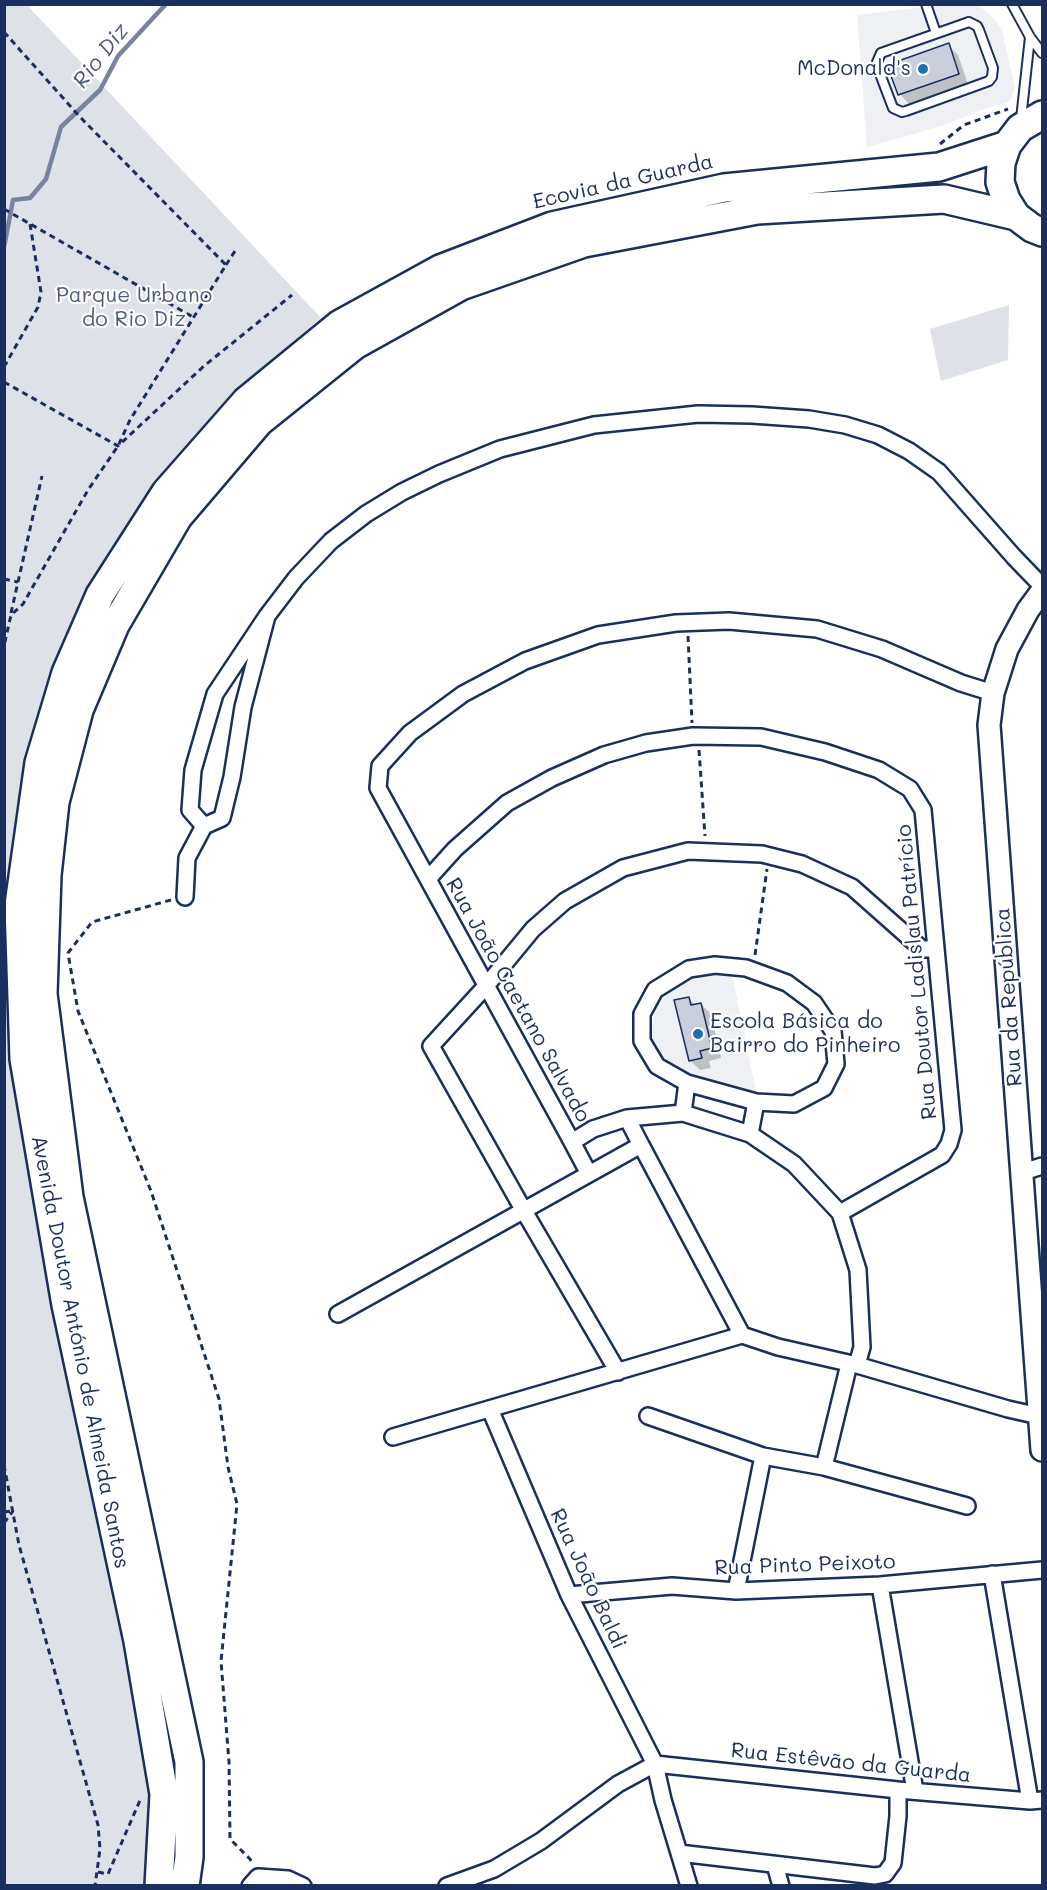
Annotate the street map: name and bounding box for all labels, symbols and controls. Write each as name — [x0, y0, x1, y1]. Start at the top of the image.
water label: Rio Diz — [68, 18, 134, 94]
place label: McDonald's — [797, 56, 911, 82]
marker: McDonald's — [916, 62, 930, 76]
street label: Ecovia da Guarda — [530, 149, 716, 215]
park label: Parque Urbano do Rio Diz — [56, 283, 212, 333]
street label: Rua Doutor Ladislau Patrício — [892, 823, 942, 1121]
street label: Rua João Caetano Salvado — [440, 873, 596, 1127]
street label: Rua da República — [990, 907, 1028, 1087]
place label: Escola Básica do Bairro do Pinheiro — [710, 1009, 900, 1059]
marker: Escola Básica do Bairro do Pinheiro — [691, 1027, 705, 1041]
street label: Avenida Doutor António de Almeida Santos — [26, 1133, 134, 1571]
street label: Rua João Baldi — [544, 1505, 632, 1653]
street label: Rua Pinto Peixoto — [714, 1549, 896, 1581]
street label: Rua Estêvão da Guarda — [730, 1738, 972, 1788]

